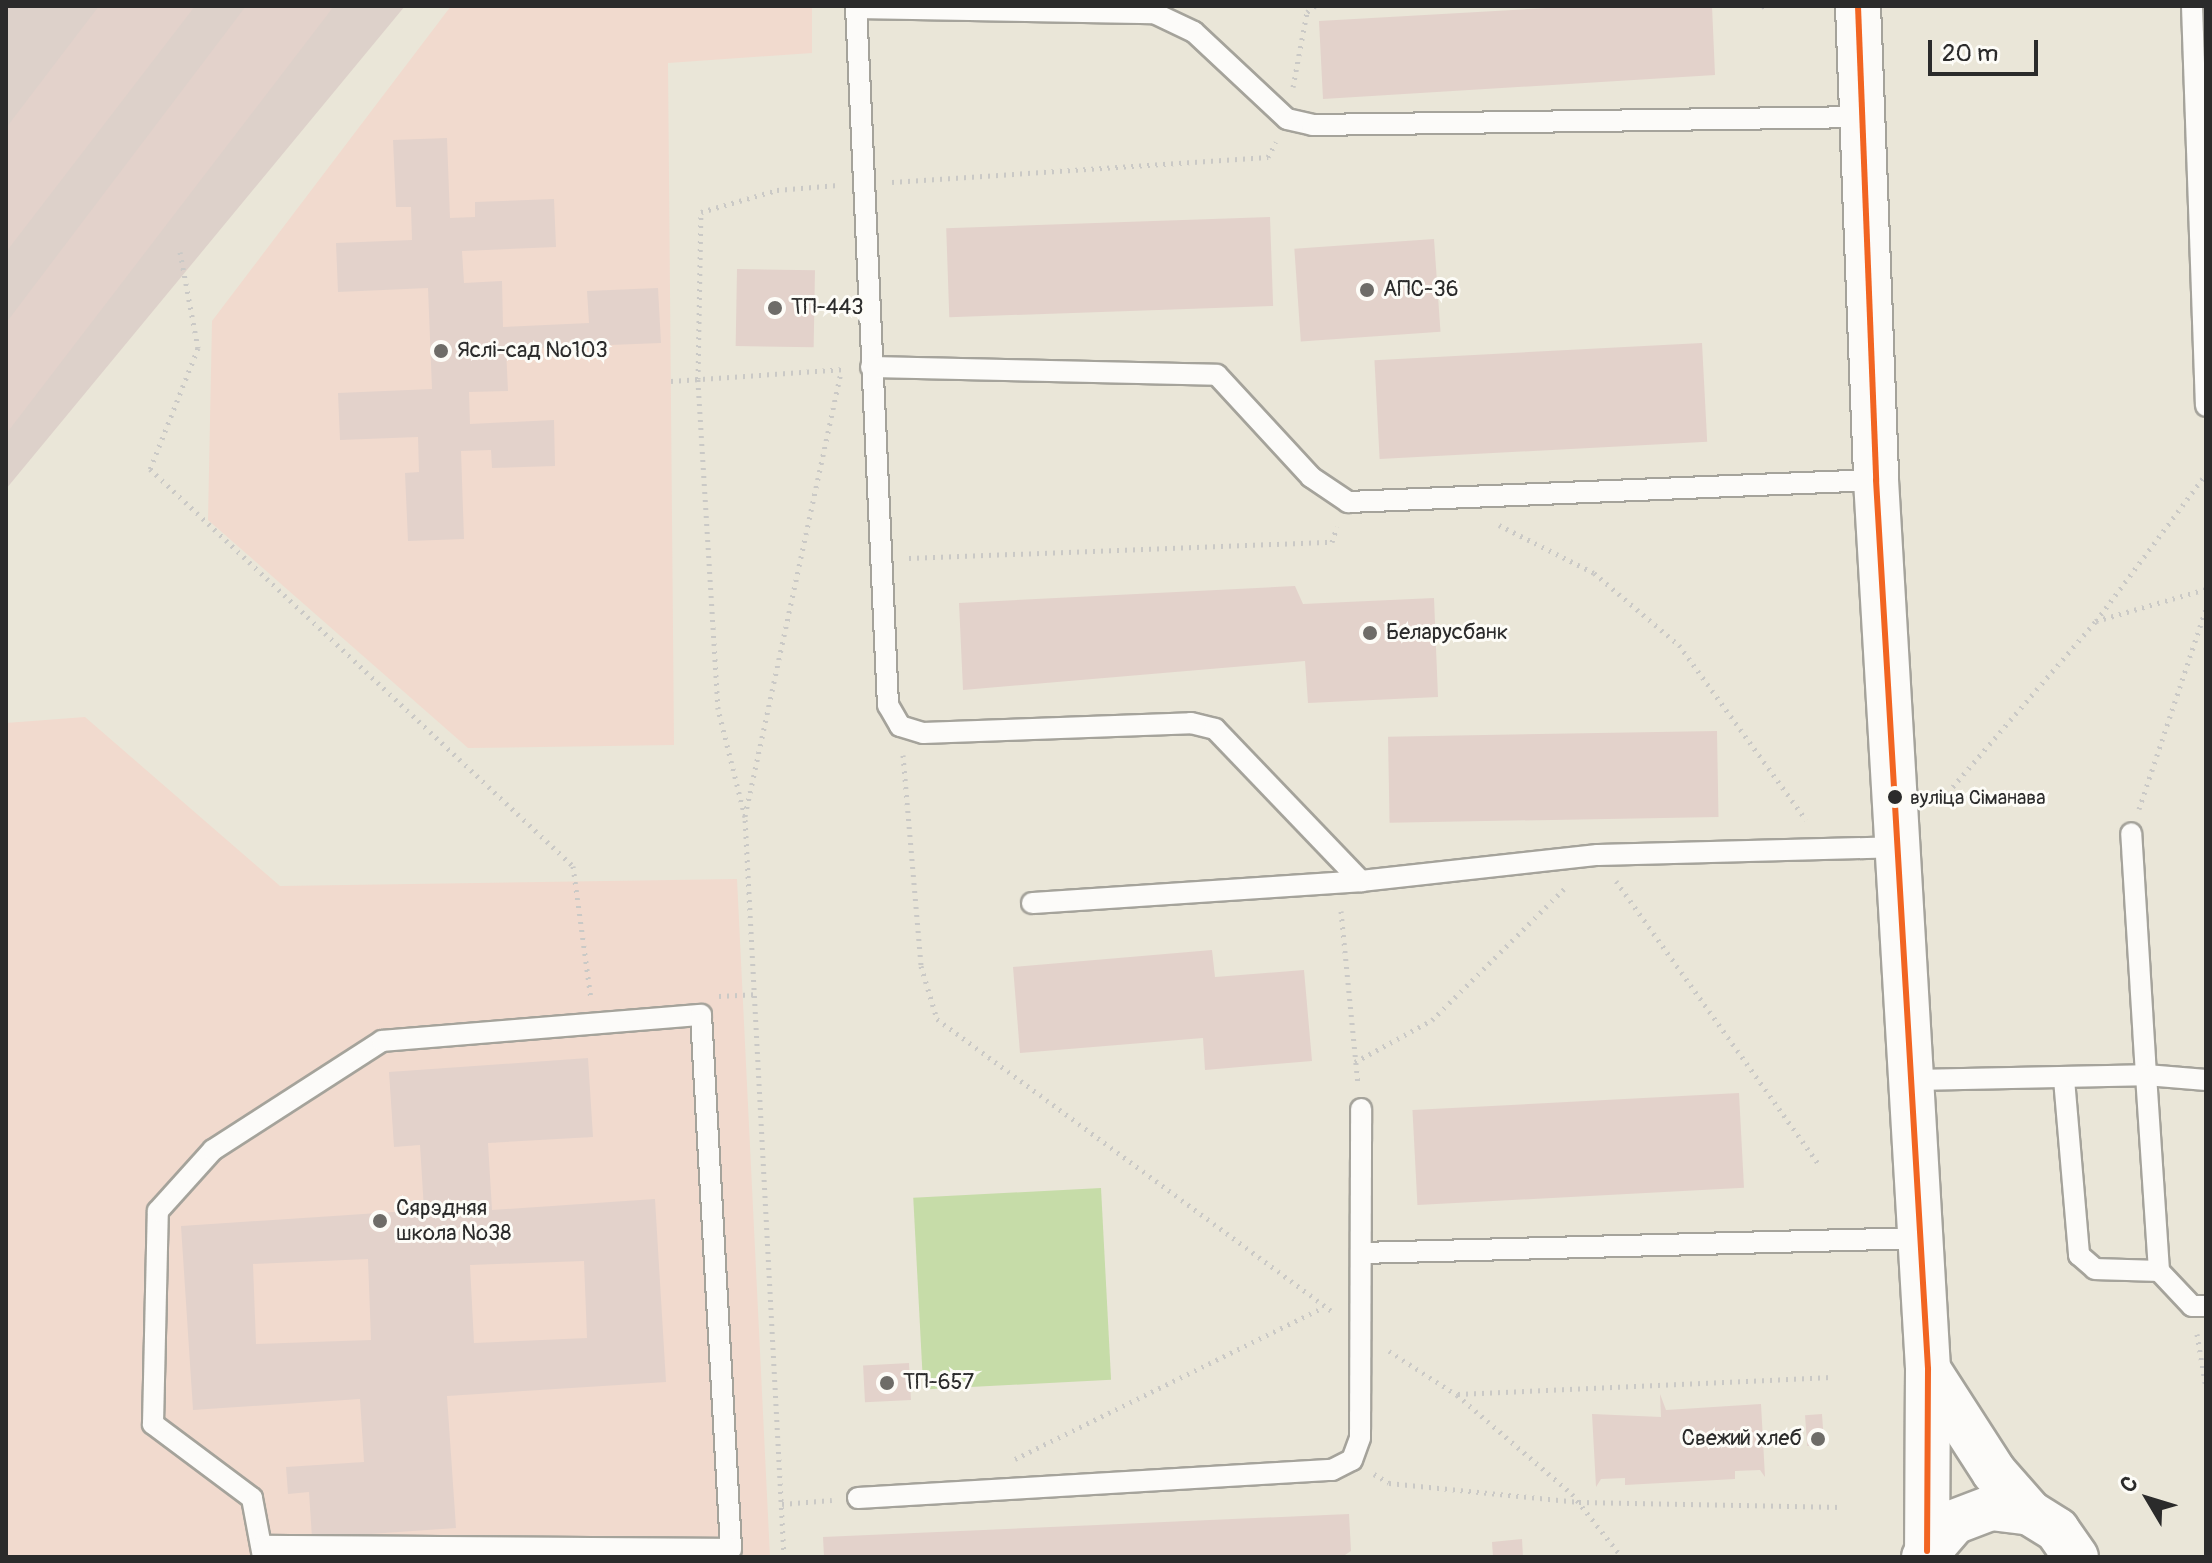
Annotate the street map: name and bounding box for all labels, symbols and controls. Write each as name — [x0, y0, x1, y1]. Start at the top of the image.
scale bar — [1932, 24, 2042, 74]
text: 20 m — [1942, 39, 1998, 68]
place label: АПС-36 — [1383, 277, 1459, 303]
marker: АПС-36 — [1358, 281, 1376, 299]
place label: ТП-443 — [791, 295, 864, 321]
marker: ТП-443 — [766, 299, 784, 317]
place label: Яслі-сад №103 — [457, 338, 608, 364]
marker: Яслі-сад №103 — [432, 342, 450, 360]
place label: Беларусбанк — [1386, 620, 1508, 646]
marker: Беларусбанк — [1361, 624, 1379, 642]
place label: вуліца Сіманава — [1910, 785, 2045, 809]
marker: вуліца Сіманава — [1887, 789, 1903, 805]
place label: Сярэдняя школа №38 — [396, 1195, 511, 1246]
marker: Сярэдняя школа №38 — [371, 1212, 389, 1230]
place label: ТП-657 — [903, 1370, 974, 1396]
marker: ТП-657 — [878, 1374, 896, 1392]
place label: Свежий хлеб — [1682, 1426, 1802, 1452]
marker: Свежий хлеб — [1809, 1430, 1827, 1448]
north arrow — [2108, 1459, 2188, 1539]
text: С — [2114, 1470, 2144, 1498]

